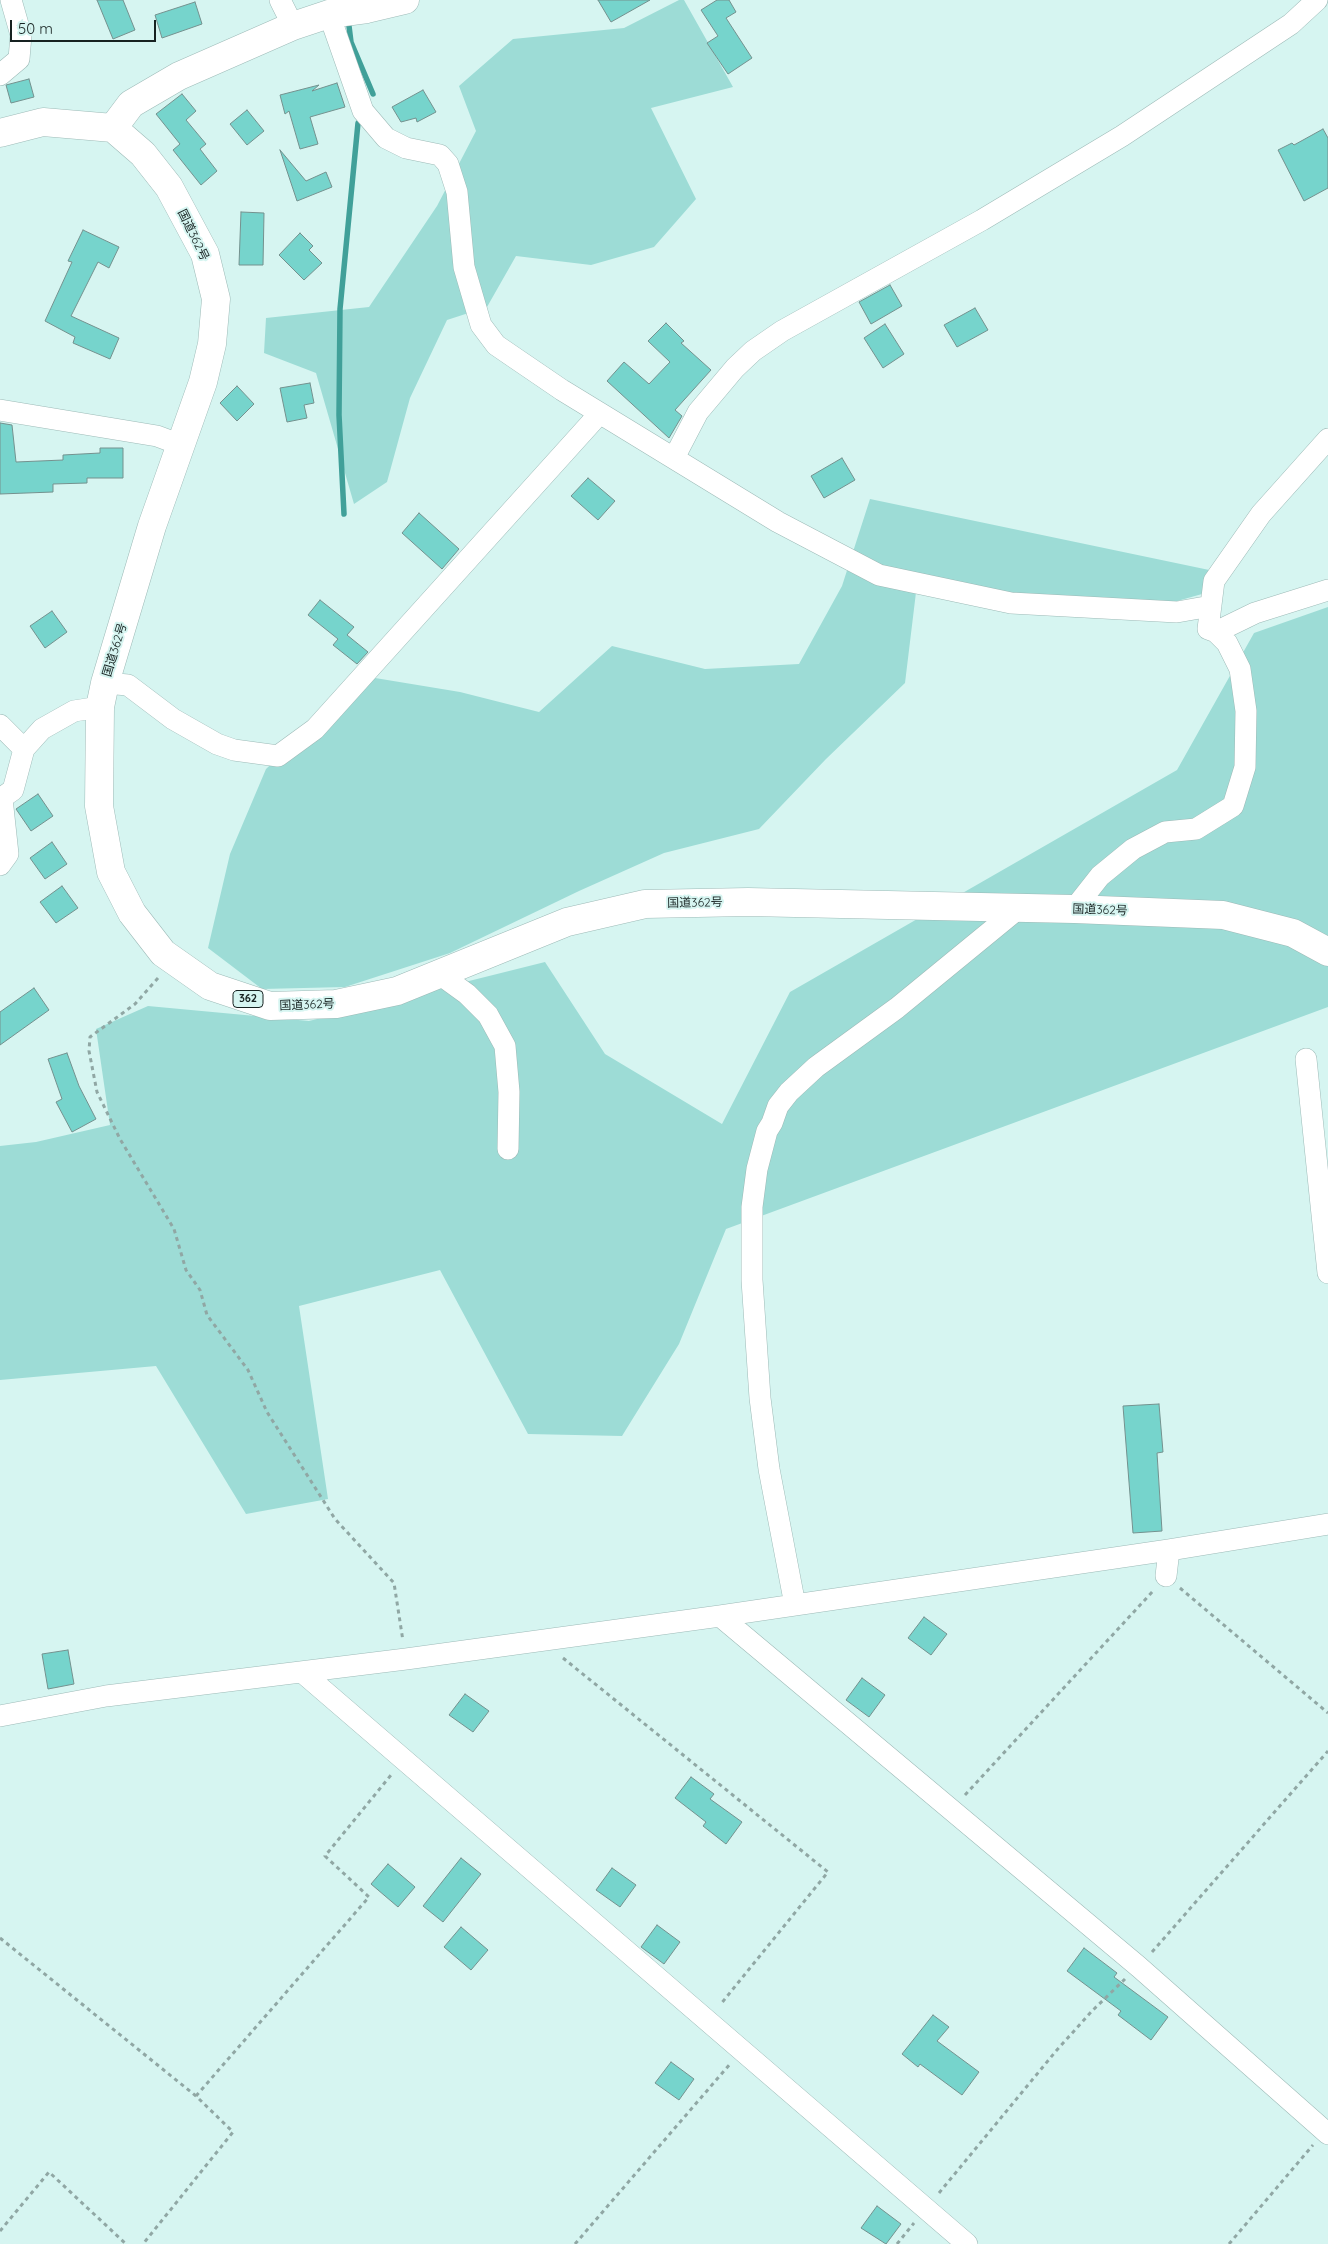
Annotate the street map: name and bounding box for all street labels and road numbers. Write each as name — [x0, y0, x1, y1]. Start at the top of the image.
street label: 国道362号 — [174, 207, 212, 263]
street label: 国道362号 — [100, 621, 130, 679]
street label: 国道362号 — [667, 895, 723, 911]
street label: 国道362号 — [1072, 902, 1128, 918]
road number: 362 — [233, 991, 263, 1008]
street label: 国道362号 — [279, 997, 335, 1013]

